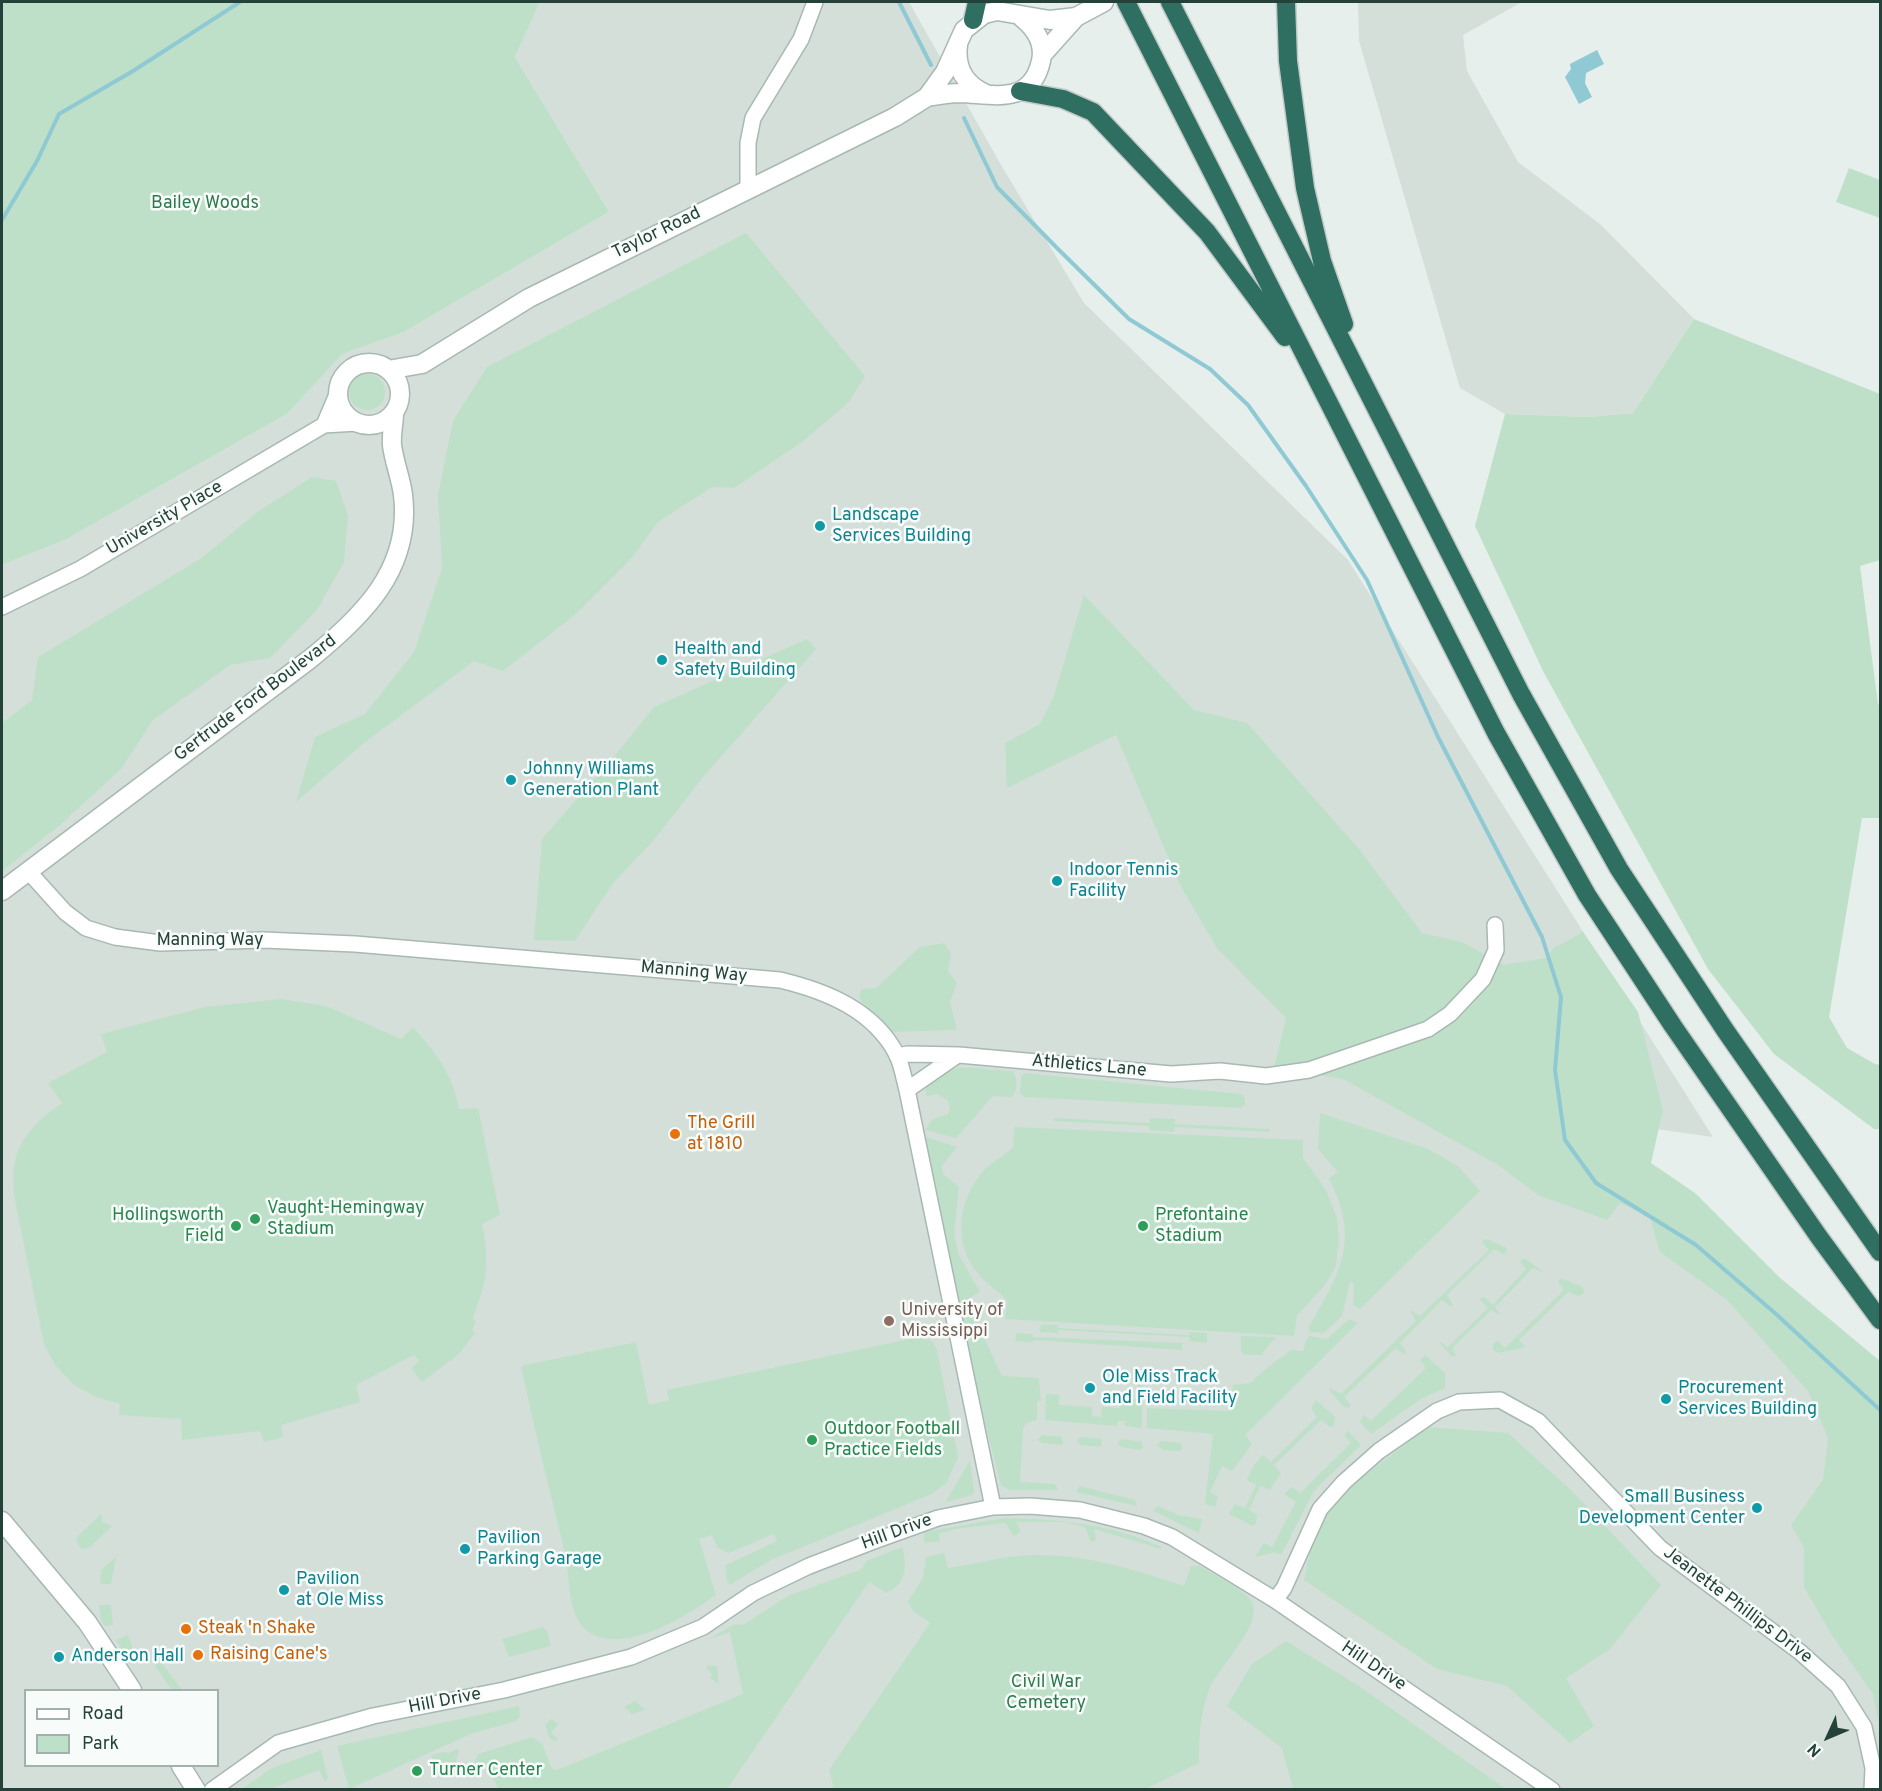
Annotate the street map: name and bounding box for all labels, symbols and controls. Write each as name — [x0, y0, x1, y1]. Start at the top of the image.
park label: Bailey Woods — [151, 193, 259, 215]
street label: Taylor Road — [609, 203, 705, 265]
street label: University Place — [103, 477, 227, 561]
place label: Landscape Services Building — [832, 505, 971, 548]
marker: Landscape Services Building — [813, 519, 827, 533]
street label: Gertrude Ford Boulevard — [171, 631, 341, 767]
place label: Health and Safety Building — [674, 639, 796, 682]
marker: Health and Safety Building — [655, 653, 669, 667]
place label: Johnny Williams Generation Plant — [523, 759, 659, 802]
marker: Johnny Williams Generation Plant — [504, 773, 518, 787]
place label: Indoor Tennis Facility — [1069, 860, 1178, 902]
marker: Indoor Tennis Facility — [1050, 874, 1064, 888]
street label: Manning Way — [156, 930, 264, 952]
street label: Manning Way — [640, 958, 748, 988]
street label: Athletics Lane — [1031, 1051, 1147, 1083]
place label: The Grill at 1810 — [687, 1113, 755, 1156]
marker: The Grill at 1810 — [668, 1127, 682, 1141]
place label: Vaught-Hemingway Stadium — [267, 1198, 424, 1240]
place label: Hollingsworth Field — [112, 1205, 224, 1248]
place label: Prefontaine Stadium — [1155, 1205, 1248, 1248]
marker: Vaught-Hemingway Stadium — [248, 1212, 262, 1226]
marker: Hollingsworth Field — [229, 1219, 243, 1233]
marker: Prefontaine Stadium — [1136, 1219, 1150, 1233]
place label: University of Mississippi — [901, 1300, 1003, 1342]
marker: University of Mississippi — [882, 1314, 896, 1328]
place label: Ole Miss Track and Field Facility — [1102, 1367, 1237, 1410]
place label: Procurement Services Building — [1678, 1378, 1817, 1420]
marker: Ole Miss Track and Field Facility — [1083, 1381, 1097, 1395]
marker: Procurement Services Building — [1659, 1392, 1673, 1406]
place label: Outdoor Football Practice Fields — [824, 1419, 960, 1462]
marker: Outdoor Football Practice Fields — [805, 1433, 819, 1447]
place label: Small Business Development Center — [1579, 1487, 1745, 1530]
marker: Small Business Development Center — [1750, 1501, 1764, 1515]
street label: Hill Drive — [859, 1510, 935, 1556]
place label: Pavilion Parking Garage — [477, 1528, 602, 1570]
marker: Pavilion Parking Garage — [458, 1542, 472, 1556]
street label: Jeanette Phillips Drive — [1658, 1543, 1816, 1669]
place label: Pavilion at Ole Miss — [296, 1569, 384, 1612]
marker: Pavilion at Ole Miss — [277, 1583, 291, 1597]
place label: Steak 'n Shake — [198, 1618, 315, 1640]
marker: Steak 'n Shake — [179, 1622, 193, 1636]
street label: Hill Drive — [1337, 1638, 1409, 1696]
place label: Raising Cane's — [210, 1644, 327, 1666]
place label: Anderson Hall — [71, 1646, 184, 1668]
marker: Raising Cane's — [191, 1648, 205, 1662]
marker: Anderson Hall — [52, 1650, 66, 1664]
park label: Civil War Cemetery — [1006, 1672, 1086, 1714]
street label: Hill Drive — [407, 1684, 483, 1720]
legend — [24, 1689, 219, 1767]
text: Road — [82, 1703, 124, 1726]
north arrow — [1798, 1707, 1858, 1767]
text: Park — [82, 1733, 119, 1756]
text: N — [1804, 1738, 1826, 1761]
place label: Turner Center — [429, 1760, 542, 1782]
marker: Turner Center — [410, 1764, 424, 1778]

